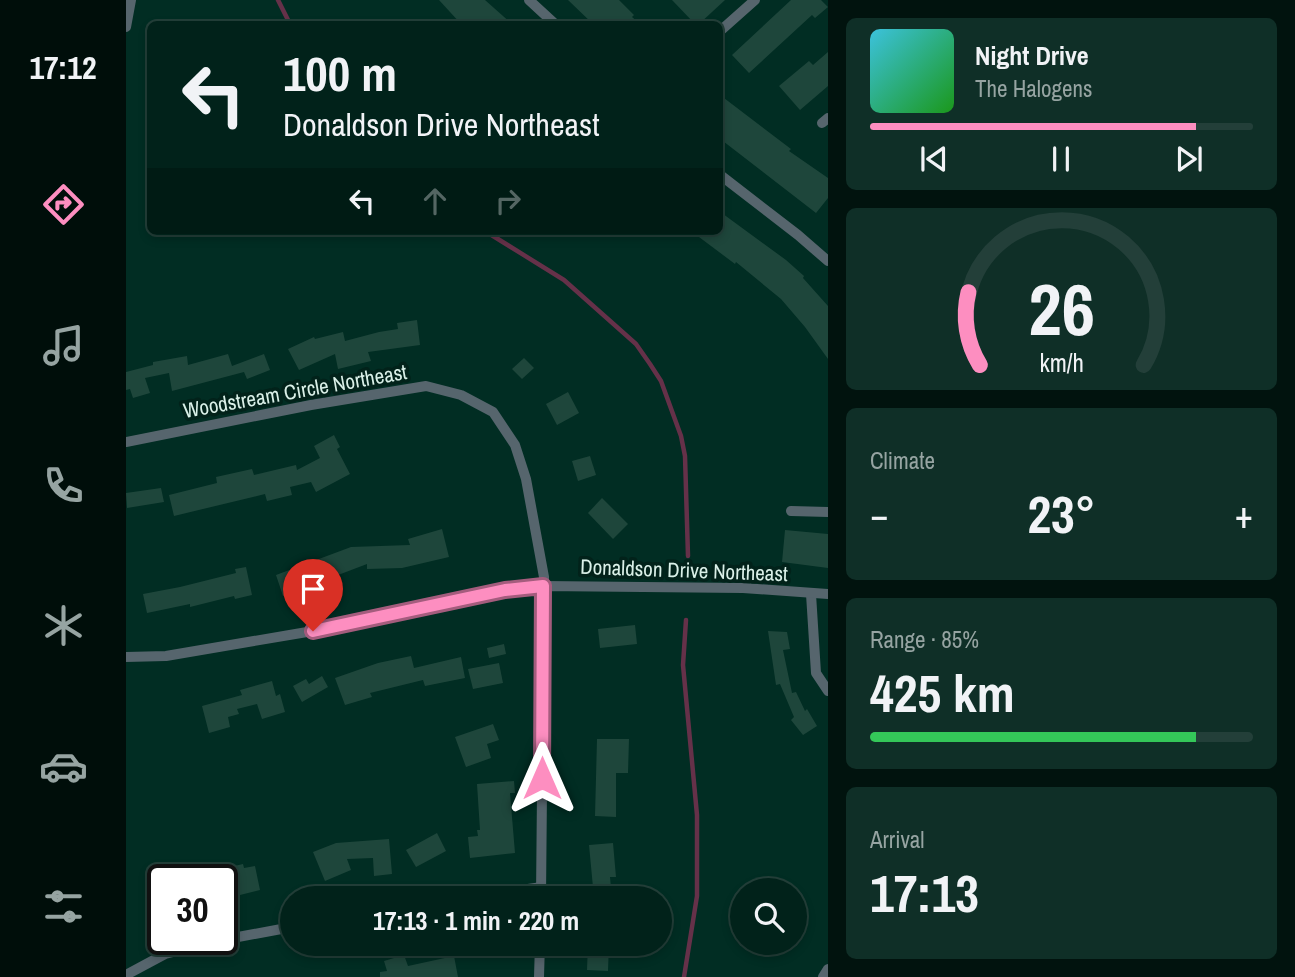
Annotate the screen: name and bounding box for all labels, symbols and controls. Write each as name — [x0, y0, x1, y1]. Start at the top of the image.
text: Night Drive — [975, 38, 1089, 73]
text: 100 m — [283, 40, 397, 106]
text: 17:12 — [29, 46, 97, 89]
icon: left — [168, 49, 259, 140]
text: The Halogens — [975, 73, 1092, 104]
text: Donaldson Drive Northeast — [283, 103, 599, 146]
icon: previous — [915, 140, 953, 178]
icon: pause — [1042, 140, 1080, 178]
icon: next — [1170, 140, 1208, 178]
icon: directions — [39, 180, 88, 229]
icon: left — [343, 182, 381, 220]
icon: ahead — [416, 182, 454, 220]
icon: right — [489, 182, 527, 220]
text: 26 — [1028, 260, 1095, 358]
icon: music — [39, 321, 88, 370]
text: km/h — [1039, 346, 1084, 380]
street label: Woodstream Circle Northeast — [181, 357, 409, 425]
text: Climate — [870, 445, 935, 476]
icon: phone — [39, 461, 88, 510]
text: 23° — [1027, 479, 1096, 549]
text: − — [870, 489, 888, 540]
text: + — [1235, 489, 1253, 540]
street label: Donaldson Drive Northeast — [580, 552, 788, 588]
pin — [283, 559, 343, 631]
icon: arrive — [294, 570, 332, 608]
icon: climate — [39, 601, 88, 650]
text: Range · 85% — [870, 624, 979, 655]
text: 425 km — [870, 658, 1015, 728]
position arrow — [505, 741, 579, 815]
icon: car — [39, 742, 88, 791]
text: Arrival — [870, 824, 925, 855]
text: 17:13 — [870, 858, 979, 928]
speed limit sign: 30 — [147, 864, 238, 955]
map controls — [730, 878, 807, 955]
button: search — [730, 878, 807, 955]
icon: filters — [39, 882, 88, 931]
text: 17:13 · 1 min · 220 m — [373, 903, 579, 938]

